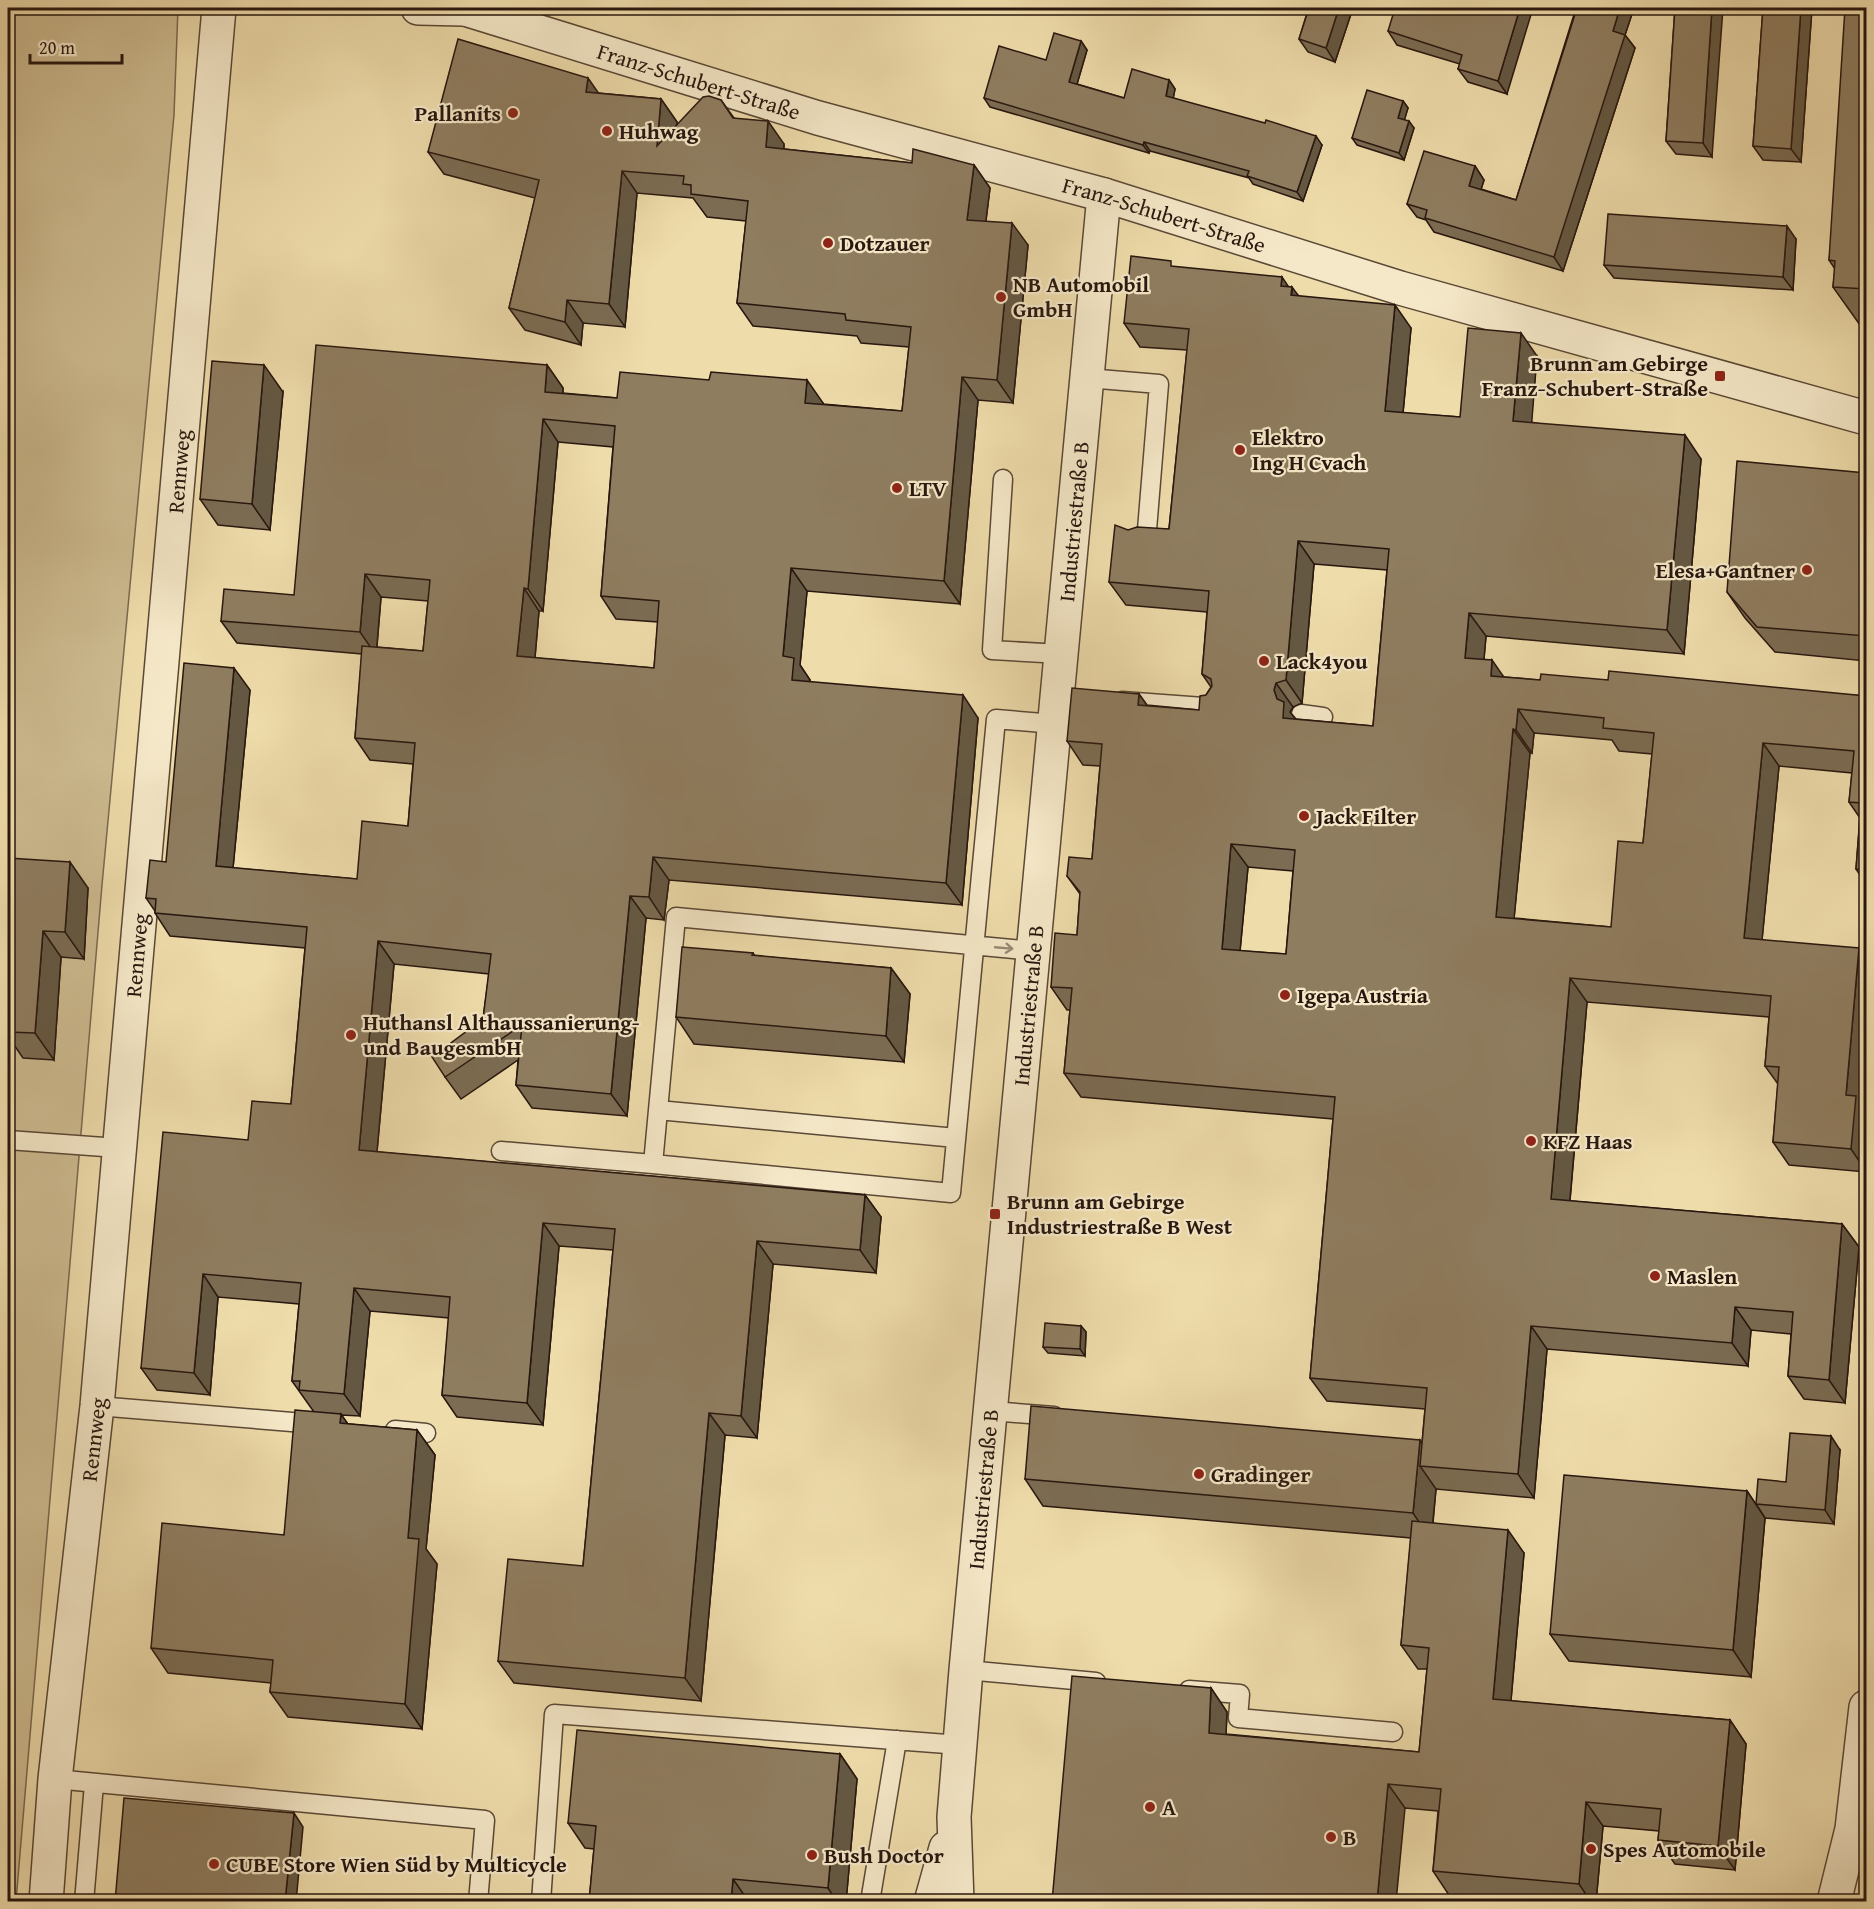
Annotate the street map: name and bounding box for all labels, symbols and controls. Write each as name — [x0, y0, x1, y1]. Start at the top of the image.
scale bar — [30, 27, 122, 65]
text: 20 m — [39, 34, 75, 61]
street label: Franz-Schubert-Straße — [593, 35, 805, 128]
place label: Pallanits — [414, 97, 501, 129]
marker: Pallanits — [506, 106, 520, 120]
place label: Huhwag — [619, 115, 699, 147]
marker: Huhwag — [600, 124, 614, 138]
street label: Franz-Schubert-Straße — [1059, 169, 1270, 261]
place label: Dotzauer — [840, 227, 930, 259]
marker: Dotzauer — [821, 236, 835, 250]
place label: NB Automobil GmbH — [1013, 268, 1149, 325]
marker: NB Automobil GmbH — [994, 290, 1008, 304]
place label: Brunn am Gebirge Franz-Schubert-Straße — [1482, 347, 1708, 404]
marker: Brunn am Gebirge Franz-Schubert-Straße — [1713, 369, 1727, 383]
place label: Elektro Ing H Cvach — [1252, 421, 1366, 478]
street label: Rennweg — [159, 428, 198, 515]
street label: Industriestraße B — [1050, 440, 1097, 603]
marker: Elektro Ing H Cvach — [1233, 443, 1247, 457]
place label: LTV — [909, 472, 947, 504]
marker: LTV — [890, 481, 904, 495]
place label: Elesa+Gantner — [1656, 554, 1795, 586]
marker: Elesa+Gantner — [1800, 563, 1814, 577]
place label: Lack4you — [1276, 645, 1368, 677]
marker: Lack4you — [1257, 654, 1271, 668]
place label: Jack Filter — [1312, 800, 1416, 832]
marker: Jack Filter — [1297, 809, 1311, 823]
street label: Rennweg — [117, 912, 156, 999]
street label: Industriestraße B — [1005, 924, 1052, 1087]
one-way arrow — [994, 943, 1014, 954]
place label: Igepa Austria — [1297, 979, 1429, 1011]
marker: Igepa Austria — [1278, 988, 1292, 1002]
place label: Huthansl Althaussanierung- und BaugesmbH — [363, 1006, 640, 1063]
marker: Huthansl Althaussanierung- und BaugesmbH — [344, 1028, 358, 1042]
place label: KFZ Haas — [1543, 1125, 1633, 1157]
marker: KFZ Haas — [1524, 1134, 1538, 1148]
place label: Brunn am Gebirge Industriestraße B West — [1007, 1185, 1233, 1242]
marker: Brunn am Gebirge Industriestraße B West — [988, 1207, 1002, 1221]
place label: Maslen — [1667, 1260, 1737, 1292]
marker: Maslen — [1648, 1269, 1662, 1283]
street label: Rennweg — [73, 1396, 114, 1483]
street label: Industriestraße B — [959, 1408, 1006, 1571]
place label: Gradinger — [1211, 1458, 1310, 1490]
marker: Gradinger — [1192, 1467, 1206, 1481]
place label: A — [1162, 1791, 1176, 1823]
marker: A — [1143, 1800, 1157, 1814]
place label: B — [1343, 1821, 1357, 1853]
marker: B — [1324, 1830, 1338, 1844]
place label: Spes Automobile — [1603, 1833, 1766, 1865]
place label: Bush Doctor — [824, 1839, 944, 1871]
marker: Spes Automobile — [1584, 1842, 1598, 1856]
place label: CUBE Store Wien Süd by Multicycle — [226, 1848, 567, 1880]
marker: Bush Doctor — [805, 1848, 819, 1862]
marker: CUBE Store Wien Süd by Multicycle — [207, 1857, 221, 1871]

